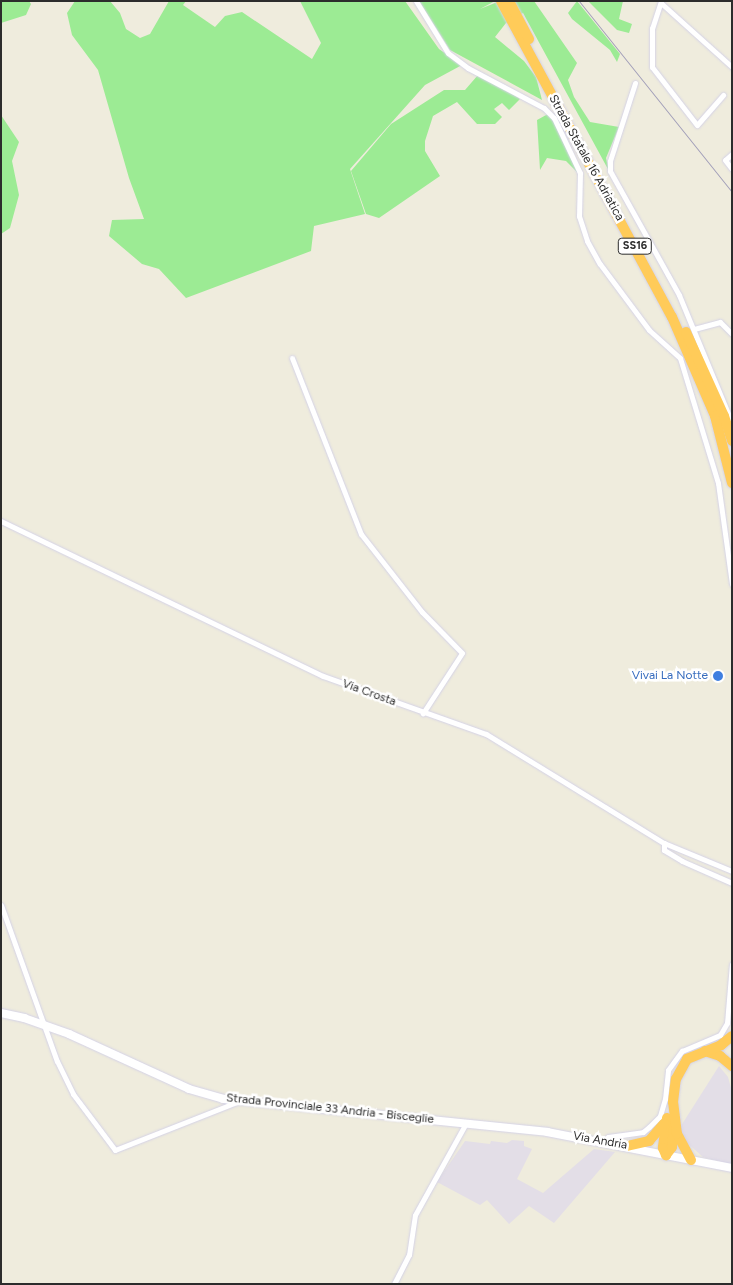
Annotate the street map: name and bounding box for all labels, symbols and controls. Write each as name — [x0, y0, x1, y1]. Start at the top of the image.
street label: Strada Statale 16 Adriatica — [545, 93, 627, 223]
road number: SS16 — [618, 238, 652, 255]
place label: Vivai La Notte — [632, 669, 708, 683]
marker: Vivai La Notte — [712, 670, 724, 682]
street label: Via Crosta — [340, 677, 398, 709]
street label: Strada Provinciale 33 Andria - Bisceglie — [225, 1091, 435, 1127]
street label: Via Andria — [572, 1129, 628, 1153]

